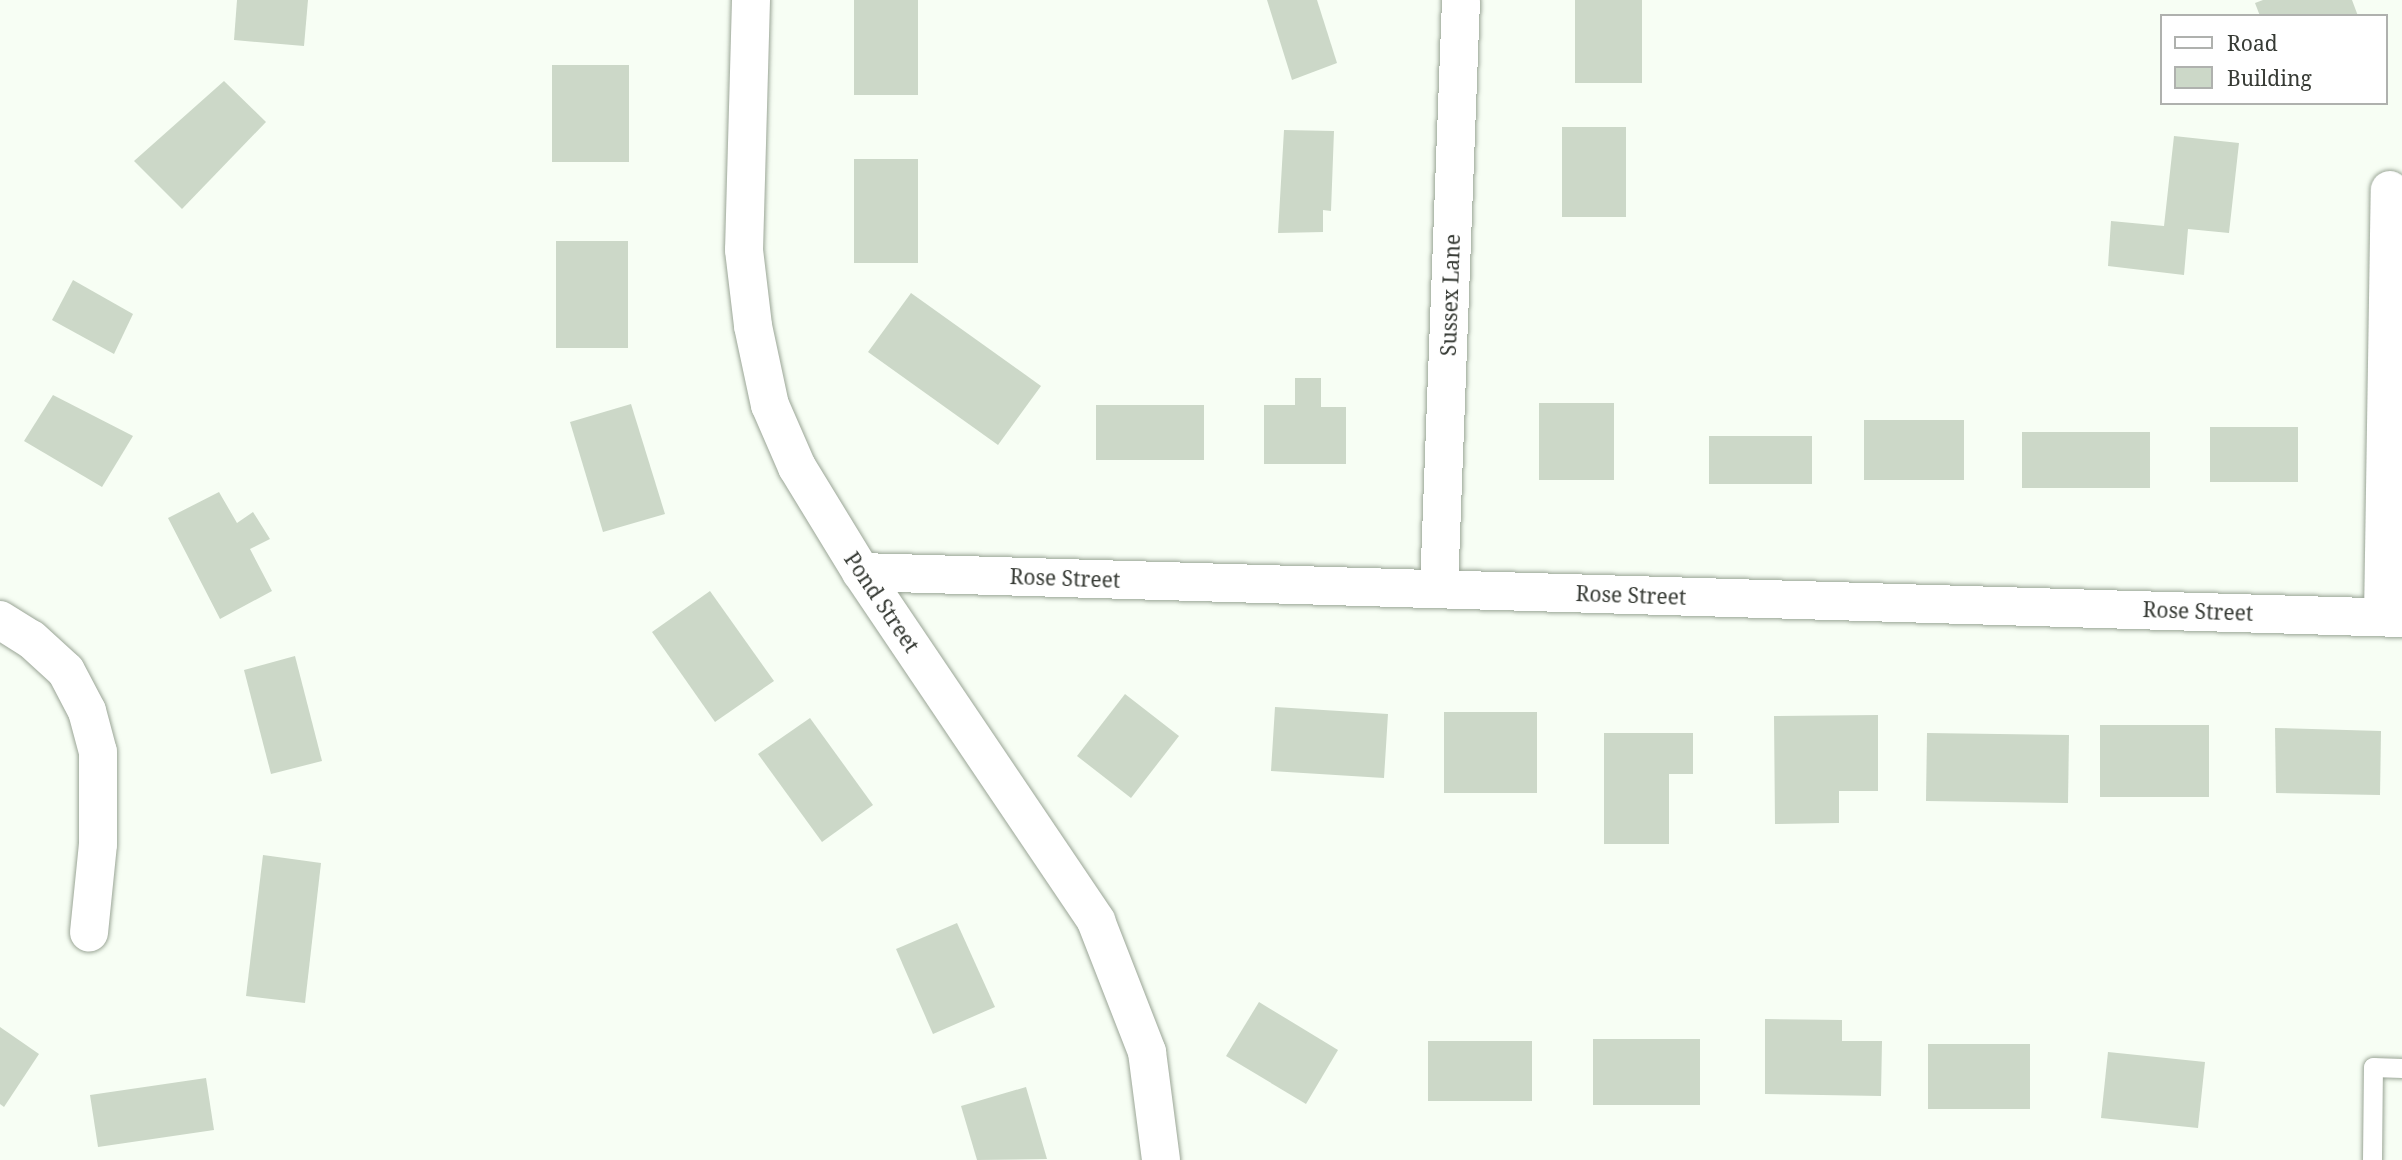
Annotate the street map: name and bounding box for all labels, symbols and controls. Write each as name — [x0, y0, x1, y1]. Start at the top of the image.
legend — [2160, 14, 2388, 105]
text: Road — [2227, 29, 2278, 57]
text: Building — [2227, 64, 2312, 92]
street label: Sussex Lane — [1435, 233, 1465, 357]
street label: Pond Street — [839, 547, 925, 657]
street label: Rose Street — [1009, 563, 1121, 593]
street label: Rose Street — [1575, 580, 1687, 610]
street label: Rose Street — [2142, 596, 2254, 626]

